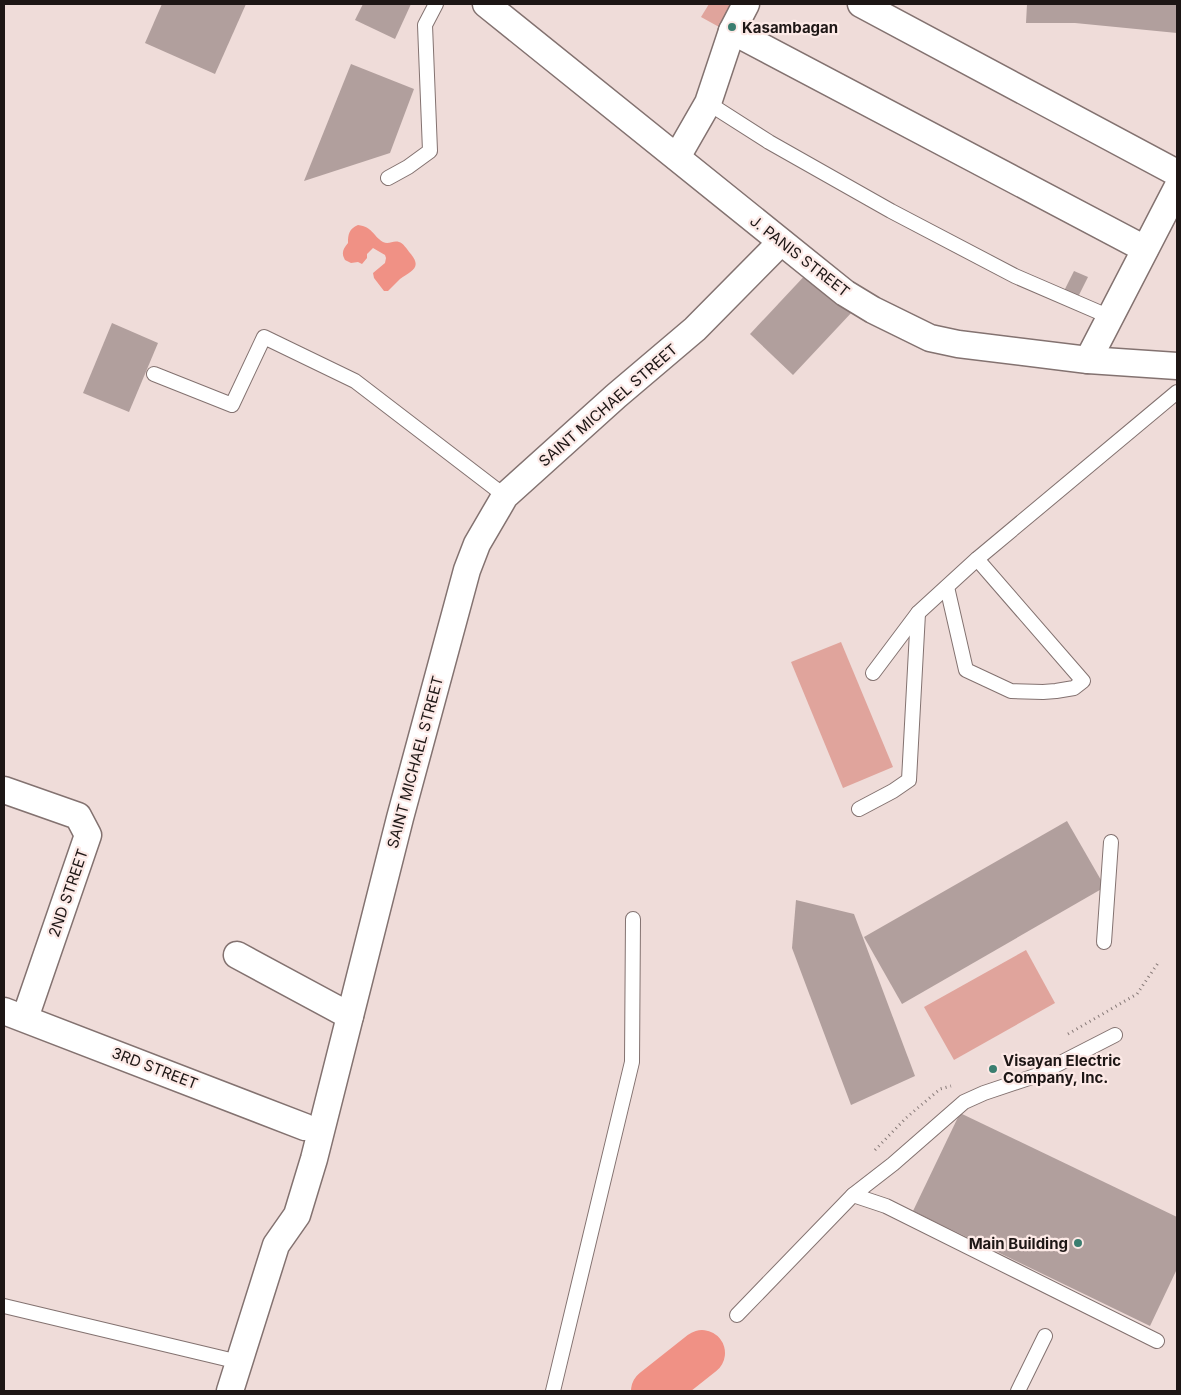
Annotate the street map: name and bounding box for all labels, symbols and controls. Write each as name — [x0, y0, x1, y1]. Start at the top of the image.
place label: Kasambagan — [742, 18, 838, 37]
marker: Kasambagan — [726, 21, 738, 33]
street label: J. PANIS STREET — [746, 211, 854, 301]
street label: SAINT MICHAEL STREET — [535, 340, 681, 470]
street label: SAINT MICHAEL STREET — [383, 674, 447, 850]
street label: 2ND STREET — [44, 846, 92, 940]
street label: 3RD STREET — [109, 1043, 201, 1093]
place label: Visayan Electric Company, Inc. — [1003, 1051, 1121, 1087]
marker: Visayan Electric Company, Inc. — [987, 1063, 999, 1075]
place label: Main Building — [969, 1234, 1068, 1253]
marker: Main Building — [1072, 1237, 1084, 1249]

